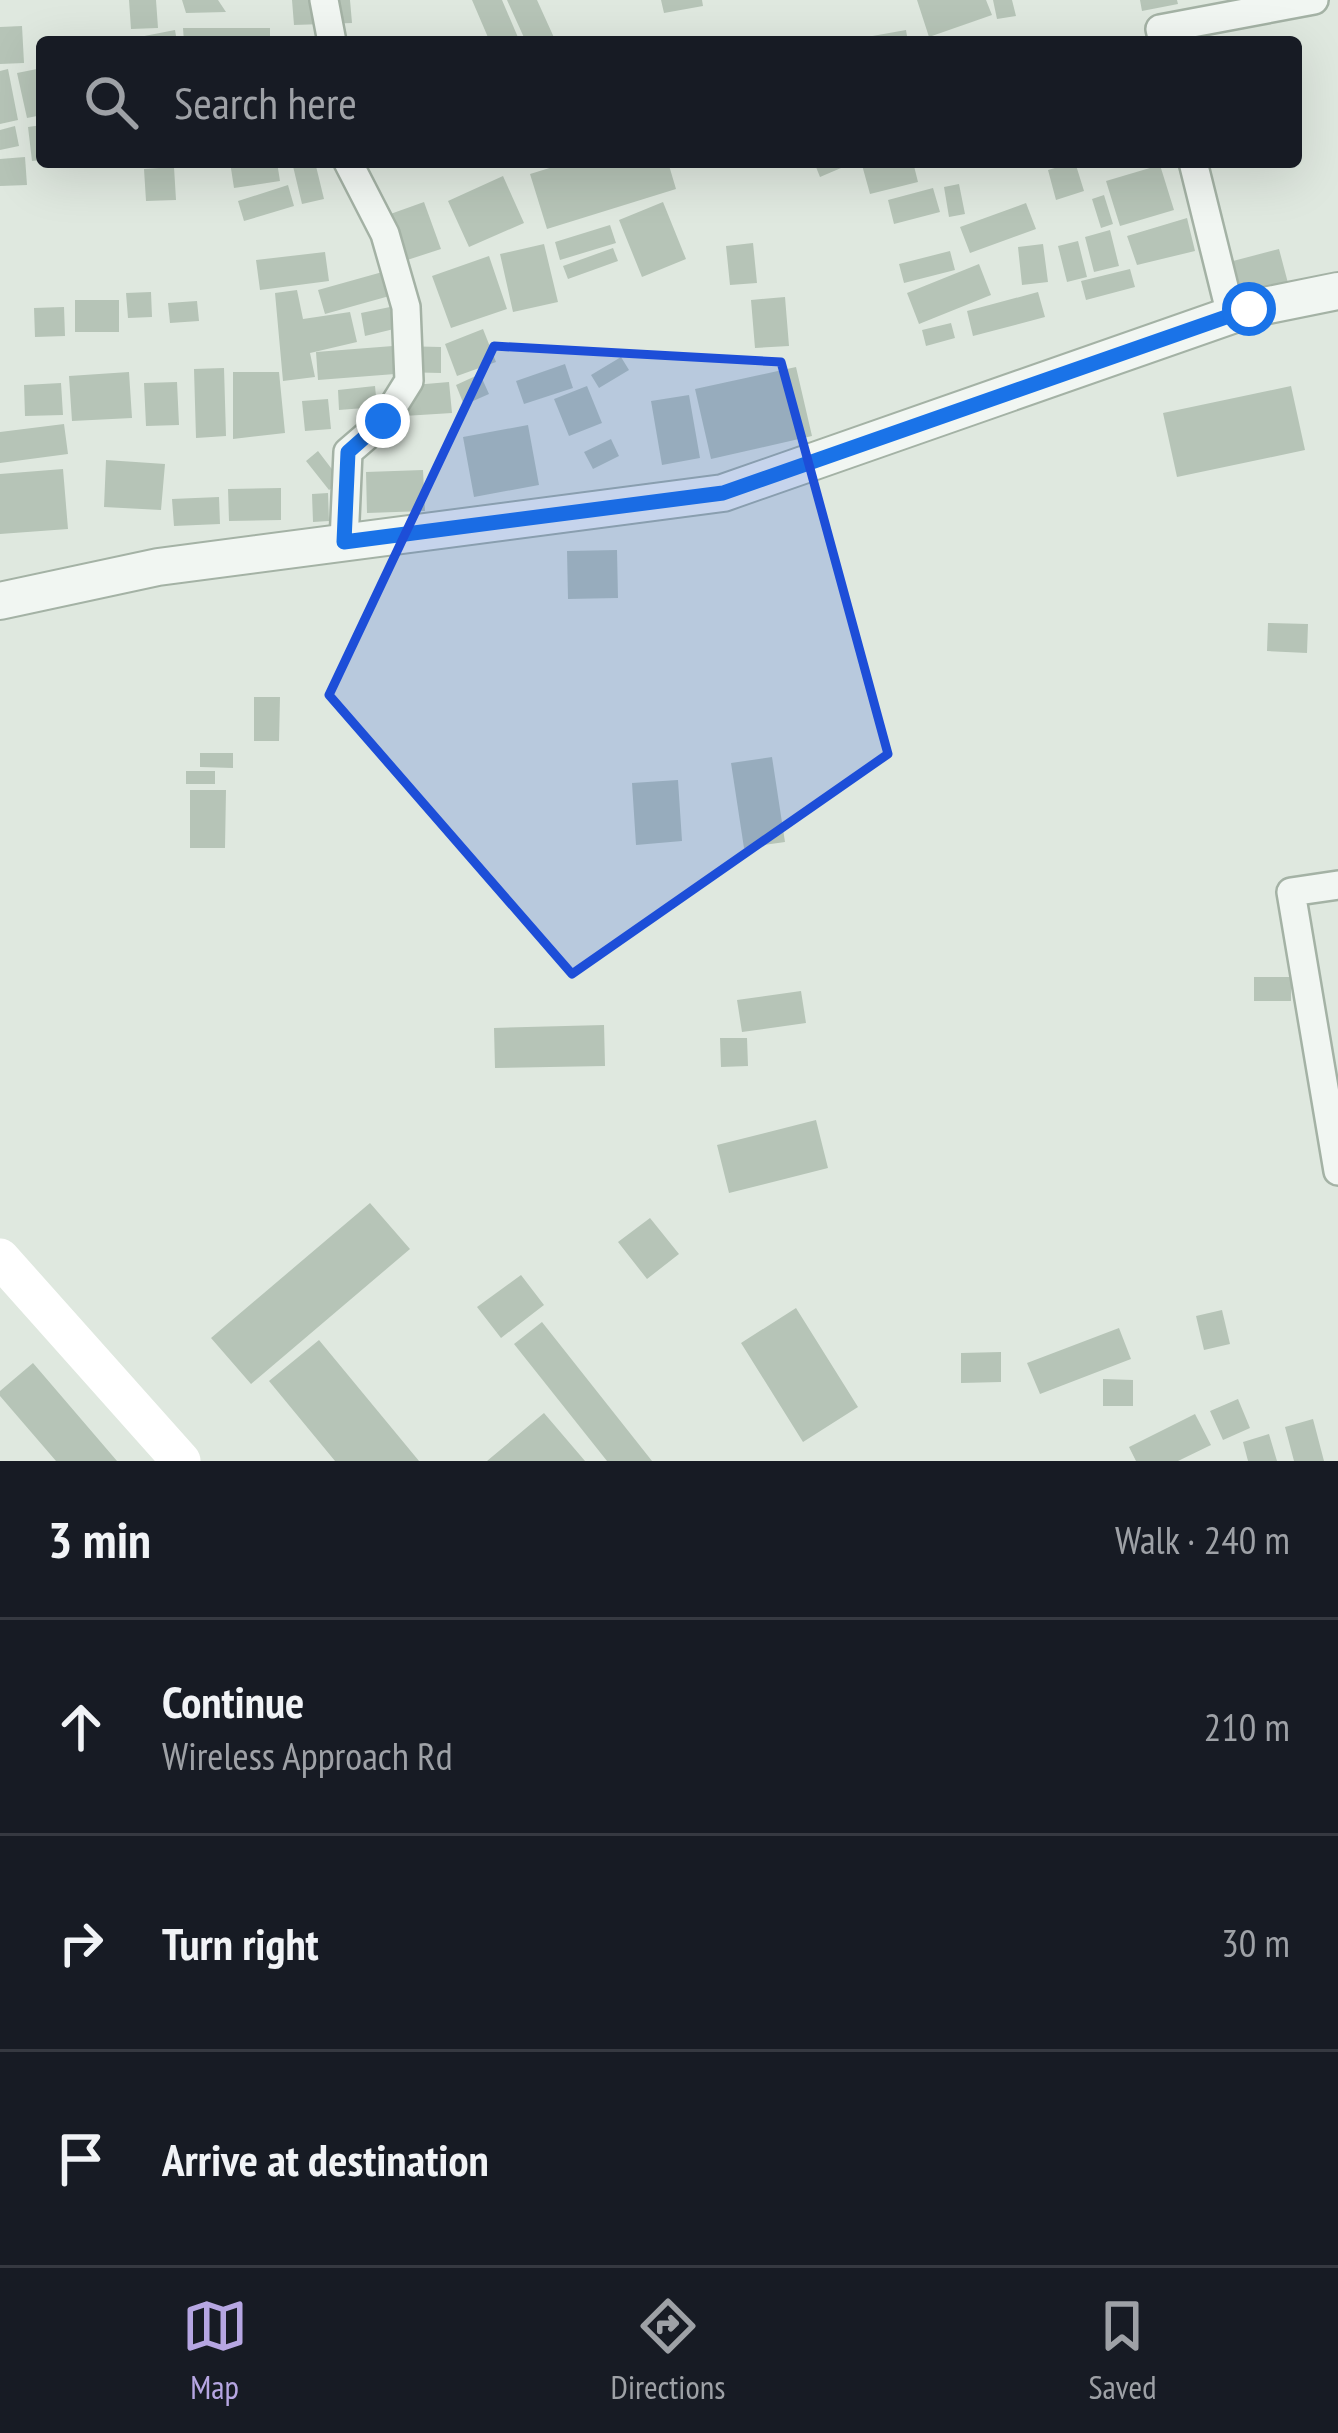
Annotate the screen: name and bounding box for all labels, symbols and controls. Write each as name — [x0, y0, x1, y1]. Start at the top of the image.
search box — [36, 36, 1302, 168]
icon: search — [78, 69, 144, 135]
text: Search here — [174, 73, 357, 131]
route start — [1222, 282, 1276, 336]
route end — [356, 394, 410, 448]
text: 3 min — [48, 1506, 151, 1572]
text: Walk · 240 m — [1115, 1514, 1290, 1565]
text: Continue — [162, 1672, 304, 1730]
icon: ahead — [48, 1694, 114, 1760]
text: 210 m — [1204, 1701, 1290, 1752]
text: Wireless Approach Rd — [162, 1730, 453, 1781]
icon: right — [48, 1910, 114, 1976]
text: Turn right — [162, 1914, 319, 1972]
text: 30 m — [1221, 1917, 1290, 1968]
icon: arrive — [48, 2126, 114, 2192]
text: Arrive at destination — [162, 2130, 489, 2188]
tab: Map — [182, 2293, 248, 2408]
tab: Directions — [611, 2293, 725, 2408]
tab: Saved — [1088, 2293, 1156, 2408]

